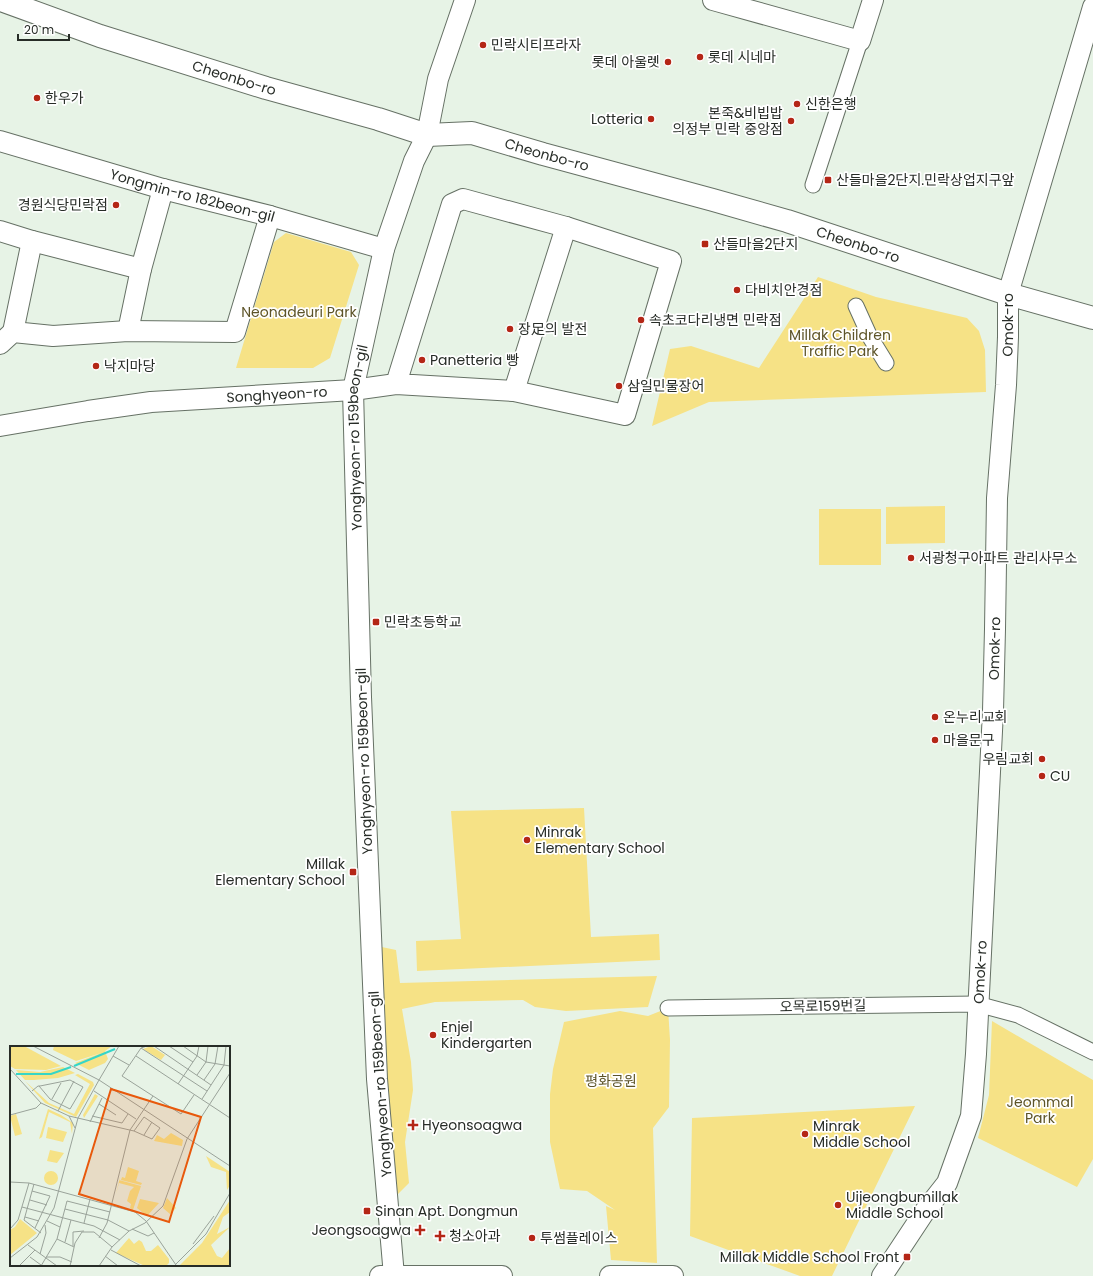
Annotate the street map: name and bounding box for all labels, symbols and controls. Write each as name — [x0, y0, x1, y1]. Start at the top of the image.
scale bar — [18, 16, 69, 42]
text: 20 m — [24, 21, 54, 38]
place label: 민락시티프라자 — [491, 35, 581, 55]
marker: 민락시티프라자 — [478, 40, 488, 50]
place label: 롯데 시네마 — [708, 47, 776, 67]
place label: 롯데 아울렛 — [592, 52, 660, 72]
marker: 롯데 시네마 — [695, 52, 705, 62]
street label: Cheonbo-ro — [190, 56, 278, 100]
marker: 롯데 아울렛 — [663, 57, 673, 67]
place label: 한우가 — [45, 88, 84, 108]
marker: 한우가 — [32, 93, 42, 103]
place label: 신한은행 — [805, 94, 857, 114]
marker: 신한은행 — [792, 99, 802, 109]
place label: 본죽&비빕밥 의정부 민락 중앙점 — [672, 103, 783, 139]
place label: Lotteria — [591, 109, 643, 129]
marker: Lotteria — [646, 114, 656, 124]
marker: 본죽&비빕밥 의정부 민락 중앙점 — [786, 116, 796, 126]
street label: Cheonbo-ro — [502, 133, 591, 176]
street label: Yongmin-ro 182beon-gil — [108, 164, 277, 227]
place label: 산들마을2단지.민락상업지구앞 — [836, 170, 1015, 190]
marker: 산들마을2단지.민락상업지구앞 — [823, 175, 833, 185]
place label: 경원식당민락점 — [18, 195, 108, 215]
marker: 경원식당민락점 — [111, 200, 121, 210]
street label: Cheonbo-ro — [814, 221, 902, 268]
place label: 산들마을2단지 — [713, 234, 798, 254]
marker: 산들마을2단지 — [700, 239, 710, 249]
place label: 다비치안경점 — [745, 280, 822, 300]
marker: 다비치안경점 — [732, 285, 742, 295]
street label: Omok-ro — [997, 293, 1018, 357]
park label: Neonadeuri Park — [241, 302, 357, 322]
place label: 속초코다리냉면 민락점 — [649, 310, 782, 330]
marker: 속초코다리냉면 민락점 — [636, 315, 646, 325]
place label: 장足의 발전 — [518, 319, 587, 339]
marker: 장足의 발전 — [505, 324, 515, 334]
park label: Millak Children Traffic Park — [789, 325, 891, 361]
street label: Yonghyeon-ro 159beon-gil — [343, 343, 373, 531]
place label: Panetteria 빵 — [430, 350, 519, 370]
marker: Panetteria 빵 — [417, 355, 427, 365]
place label: 낙지마당 — [104, 356, 156, 376]
marker: 낙지마당 — [91, 361, 101, 371]
place label: 삼일민물장어 — [627, 376, 704, 396]
marker: 삼일민물장어 — [614, 381, 624, 391]
street label: Songhyeon-ro — [226, 382, 328, 408]
place label: 서광청구아파트 관리사무소 — [919, 548, 1077, 568]
marker: 서광청구아파트 관리사무소 — [906, 553, 916, 563]
place label: 민락초등학교 — [384, 612, 461, 632]
street label: Omok-ro — [984, 616, 1005, 680]
marker: 민락초등학교 — [371, 617, 381, 627]
street label: Yonghyeon-ro 159beon-gil — [351, 667, 377, 855]
place label: 온누리교회 — [943, 707, 1007, 727]
marker: 온누리교회 — [930, 712, 940, 722]
place label: 마을문구 — [943, 730, 995, 750]
marker: 마을문구 — [930, 735, 940, 745]
place label: 우림교회 — [982, 749, 1034, 769]
marker: 우림교회 — [1037, 754, 1047, 764]
place label: CU — [1050, 766, 1070, 786]
marker: CU — [1037, 771, 1047, 781]
place label: Minrak Elementary School — [535, 822, 665, 858]
marker: Minrak Elementary School — [522, 835, 532, 845]
place label: Millak Elementary School — [215, 854, 346, 890]
marker: Millak Elementary School — [348, 867, 358, 877]
street label: Omok-ro — [969, 940, 992, 1004]
street label: Yonghyeon-ro 159beon-gil — [364, 990, 396, 1178]
street label: 오목로159번길 — [780, 995, 866, 1017]
place label: Enjel Kindergarten — [441, 1017, 532, 1053]
marker: Enjel Kindergarten — [428, 1030, 438, 1040]
inset map — [10, 1046, 230, 1266]
park label: 평화공원 — [585, 1071, 637, 1091]
park label: Jeommal Park — [1007, 1092, 1073, 1128]
place label: Hyeonsoagwa — [422, 1115, 522, 1135]
place label: Minrak Middle School — [813, 1116, 910, 1152]
marker: Hyeonsoagwa — [407, 1119, 419, 1131]
marker: Minrak Middle School — [800, 1129, 810, 1139]
place label: Uijeongbumillak Middle School — [846, 1187, 959, 1223]
marker: Uijeongbumillak Middle School — [833, 1200, 843, 1210]
place label: Sinan Apt. Dongmun — [375, 1201, 518, 1221]
marker: Sinan Apt. Dongmun — [362, 1206, 372, 1216]
place label: Jeongsoagwa — [311, 1220, 411, 1240]
marker: Jeongsoagwa — [414, 1224, 426, 1236]
place label: 청소아과 — [449, 1226, 501, 1246]
place label: 투썸플레이스 — [540, 1228, 617, 1248]
marker: 청소아과 — [434, 1230, 446, 1242]
marker: 투썸플레이스 — [527, 1233, 537, 1243]
place label: Millak Middle School Front — [720, 1247, 899, 1267]
marker: Millak Middle School Front — [902, 1252, 912, 1262]

